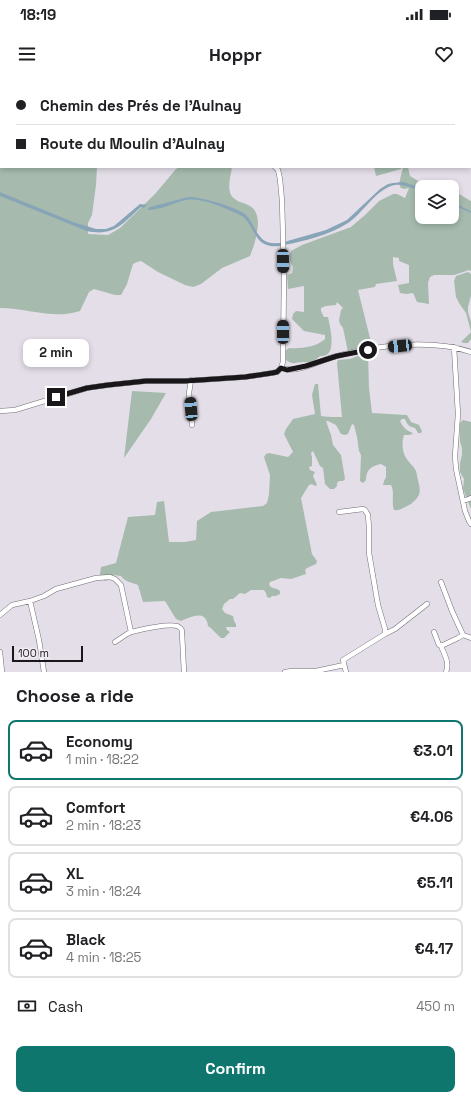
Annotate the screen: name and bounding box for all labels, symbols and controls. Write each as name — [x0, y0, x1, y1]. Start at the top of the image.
text: 18:19 — [20, 5, 56, 24]
icon: menu — [16, 43, 38, 65]
text: Hoppr — [209, 43, 262, 66]
icon: heart — [433, 43, 455, 65]
text: Chemin des Prés de l'Aulnay — [40, 96, 242, 115]
text: Route du Moulin d'Aulnay — [40, 134, 225, 153]
map controls — [415, 180, 459, 224]
button: layers — [415, 180, 459, 224]
car — [277, 249, 289, 273]
car — [277, 320, 289, 344]
callout: 2 min — [23, 339, 89, 367]
car — [387, 339, 413, 353]
route start — [359, 341, 377, 359]
text: 2 min — [39, 344, 73, 361]
route end — [47, 388, 65, 406]
car — [184, 397, 198, 421]
scale bar — [12, 644, 83, 663]
text: 100 m — [18, 646, 49, 660]
text: Choose a ride — [16, 684, 134, 707]
icon: car — [18, 732, 54, 768]
text: Economy — [66, 732, 133, 751]
text: €3.01 — [413, 741, 453, 760]
text: 1 min · 18:22 — [66, 751, 139, 768]
icon: car — [18, 798, 54, 834]
text: Comfort — [66, 798, 126, 817]
text: €4.06 — [410, 807, 453, 826]
text: 2 min · 18:23 — [66, 817, 141, 834]
icon: car — [18, 864, 54, 900]
text: XL — [66, 864, 84, 883]
text: €5.11 — [417, 873, 453, 892]
text: 3 min · 18:24 — [66, 883, 141, 900]
icon: car — [18, 930, 54, 966]
text: Black — [66, 930, 106, 949]
text: €4.17 — [415, 939, 453, 958]
text: 4 min · 18:25 — [66, 949, 141, 966]
icon: cash — [16, 995, 38, 1017]
text: Cash — [48, 997, 83, 1016]
text: 450 m — [416, 998, 455, 1015]
button: Confirm — [16, 1046, 455, 1092]

